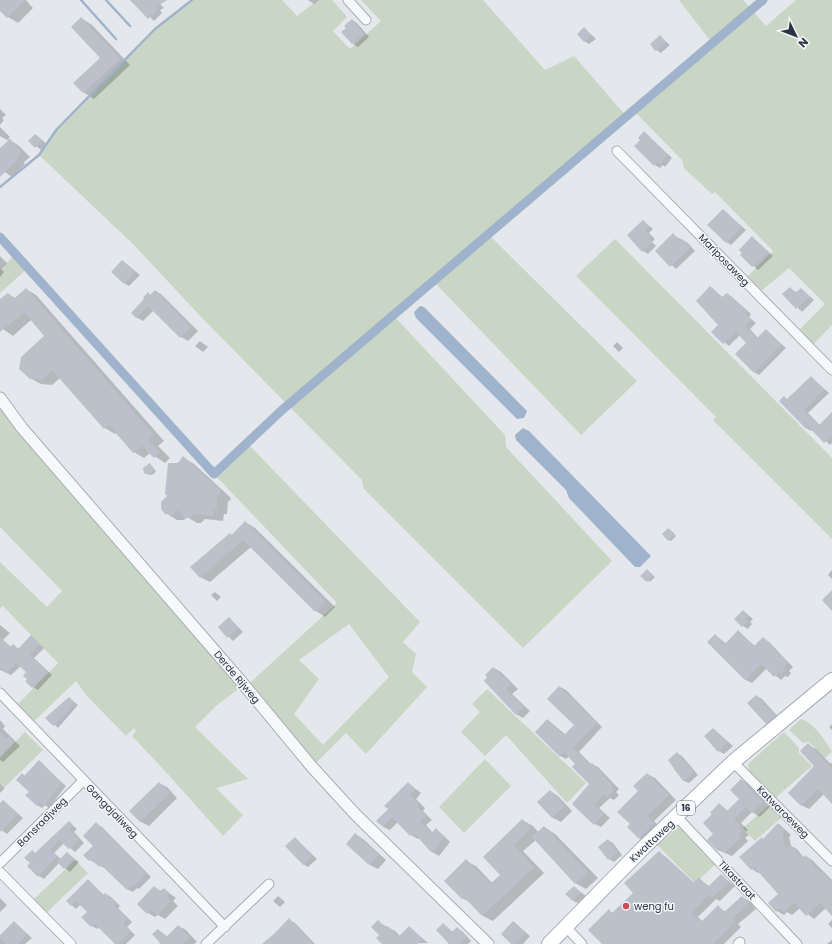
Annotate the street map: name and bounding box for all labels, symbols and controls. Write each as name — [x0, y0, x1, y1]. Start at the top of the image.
north arrow — [776, 16, 816, 56]
text: N — [795, 34, 812, 51]
street label: Mariposaweg — [695, 230, 753, 290]
street label: Derde Rijweg — [210, 647, 264, 707]
street label: Gangajaliweg — [82, 781, 142, 841]
street label: Katwaroeweg — [753, 782, 813, 842]
street label: Bansradjweg — [14, 794, 70, 850]
road number: 16 — [677, 801, 695, 815]
street label: Kwattaweg — [626, 816, 678, 866]
street label: Tikastraat — [715, 857, 760, 903]
place label: weng fu — [634, 899, 674, 914]
marker: weng fu — [621, 901, 631, 911]

